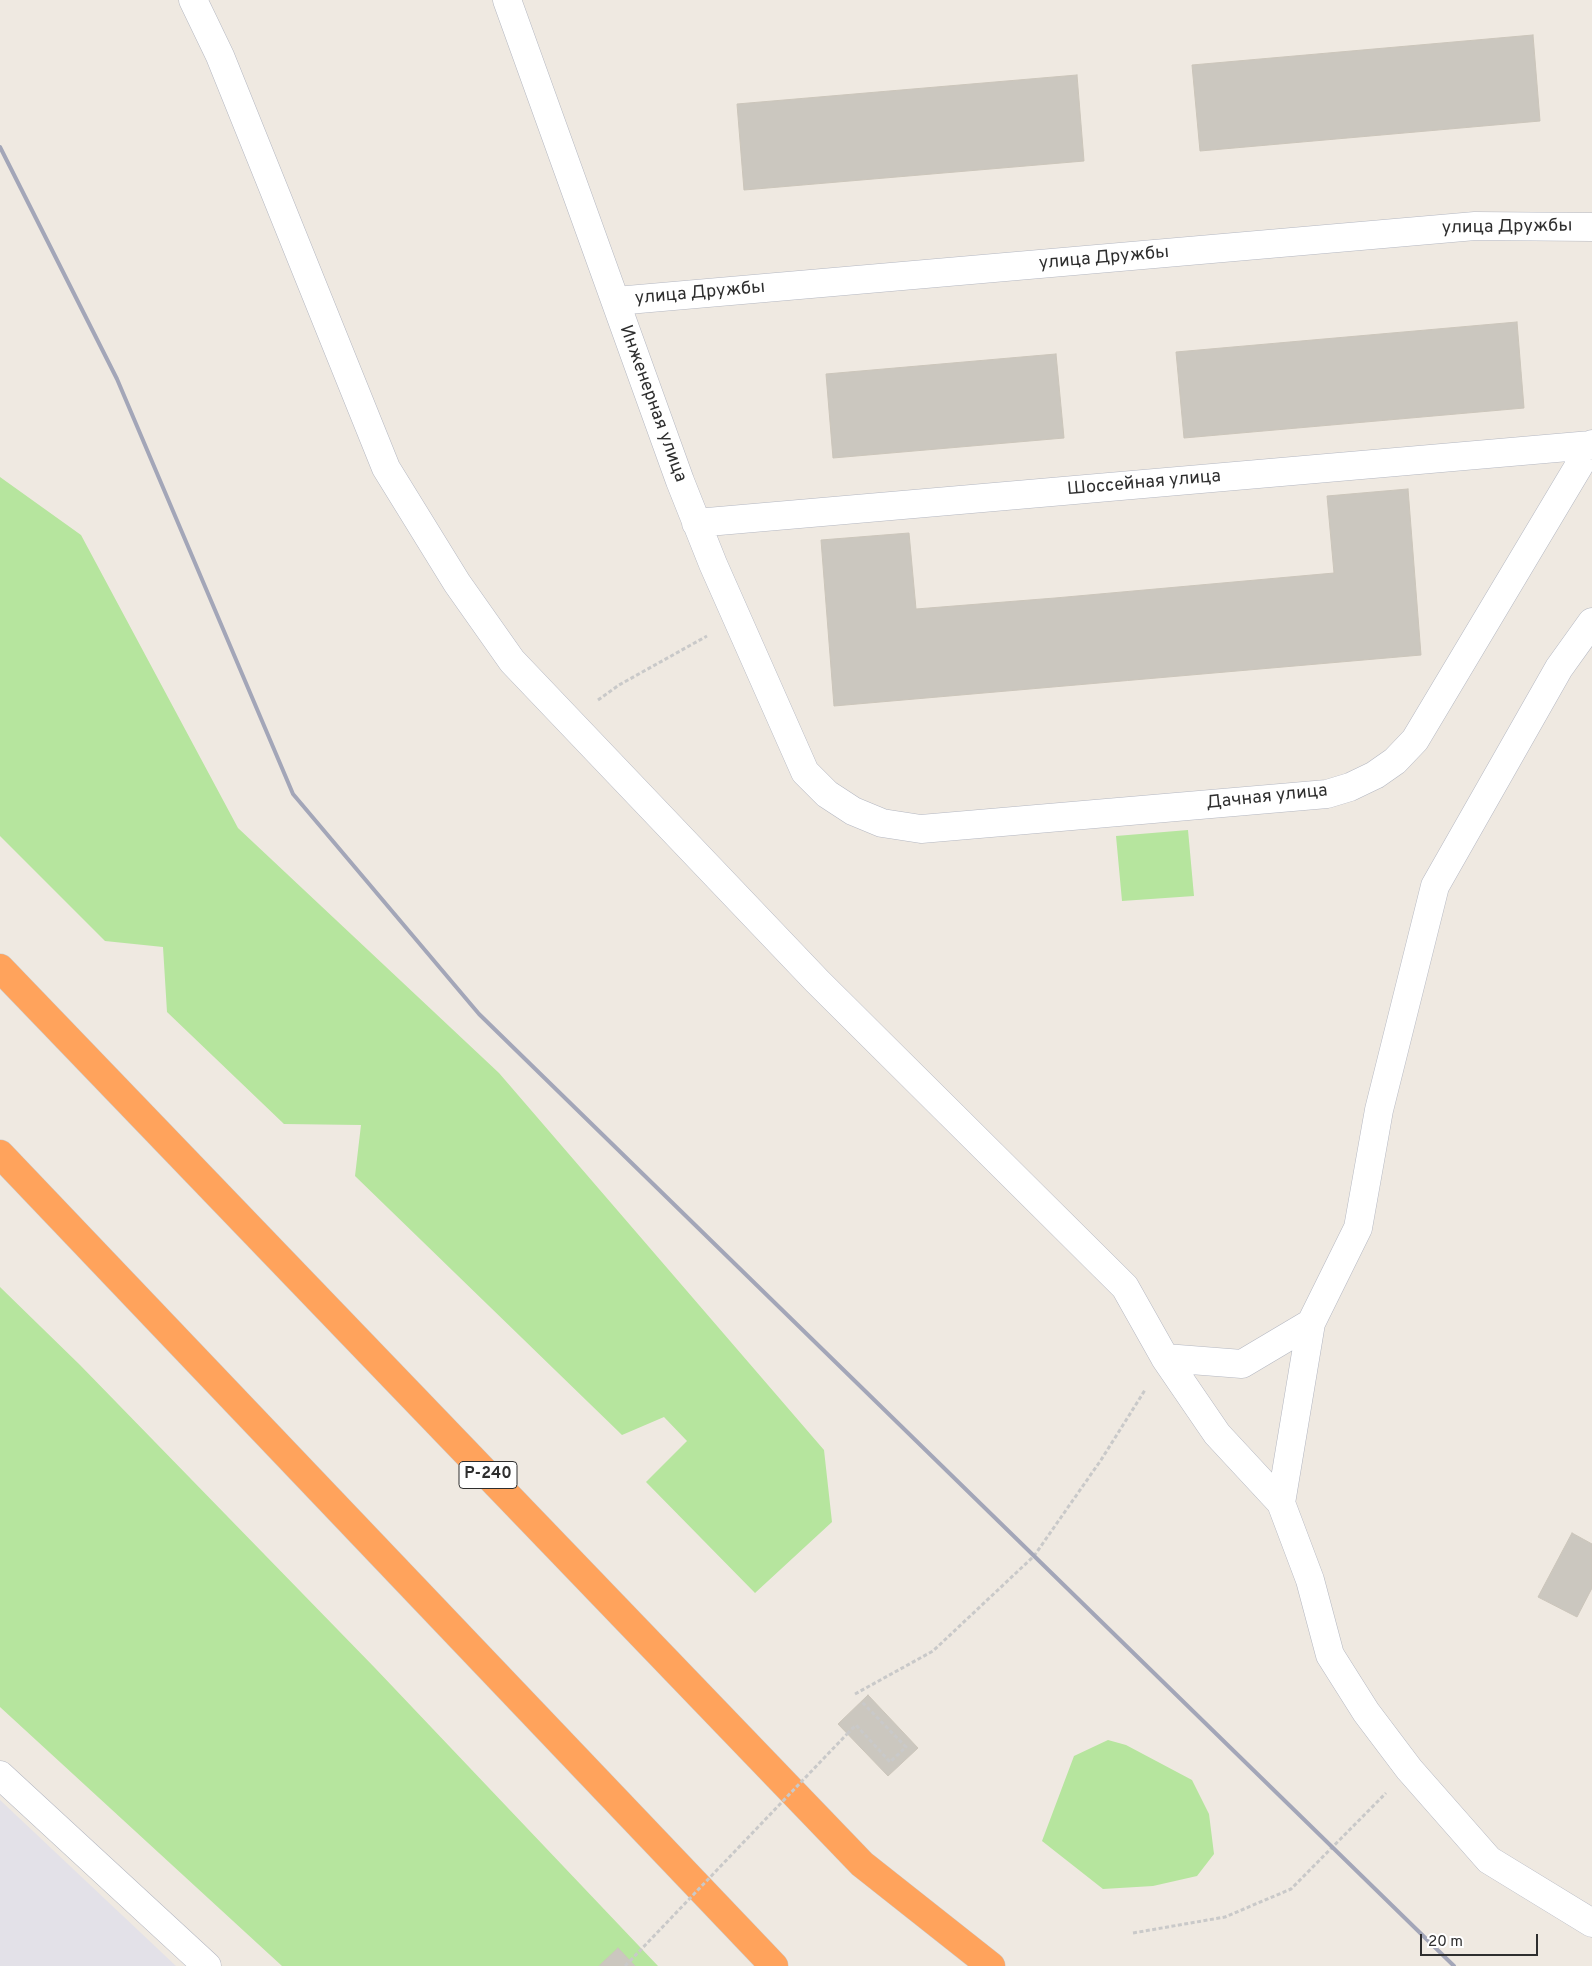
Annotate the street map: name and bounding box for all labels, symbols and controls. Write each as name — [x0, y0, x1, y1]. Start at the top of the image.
street label: улица Дружбы — [1441, 216, 1573, 240]
street label: улица Дружбы — [1038, 243, 1170, 275]
street label: улица Дружбы — [634, 278, 766, 310]
street label: Инженерная улица — [614, 323, 690, 485]
street label: Шоссейная улица — [1066, 467, 1222, 501]
street label: Дачная улица — [1205, 781, 1329, 815]
road number: Р-240 — [459, 1462, 517, 1488]
scale bar — [1422, 1924, 1540, 1956]
text: 20 m — [1428, 1933, 1463, 1952]

